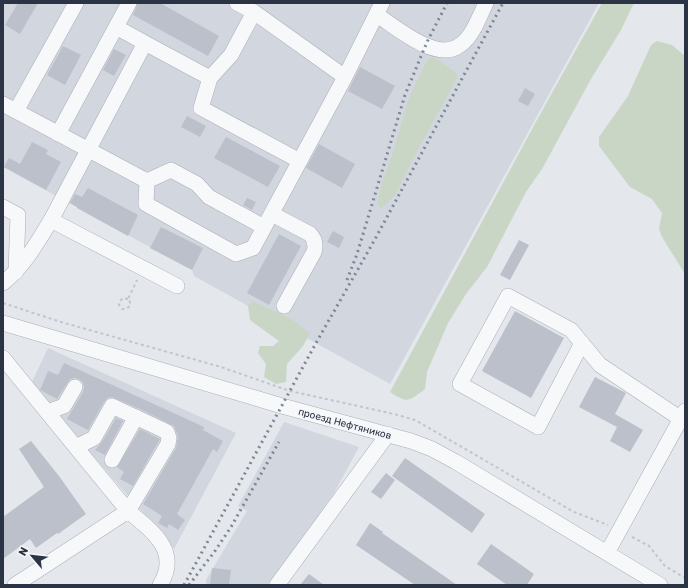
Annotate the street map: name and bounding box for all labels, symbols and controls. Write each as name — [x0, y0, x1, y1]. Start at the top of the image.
street label: проезд Нефтяников — [297, 406, 393, 442]
north arrow — [12, 536, 52, 576]
text: N — [16, 545, 31, 558]

